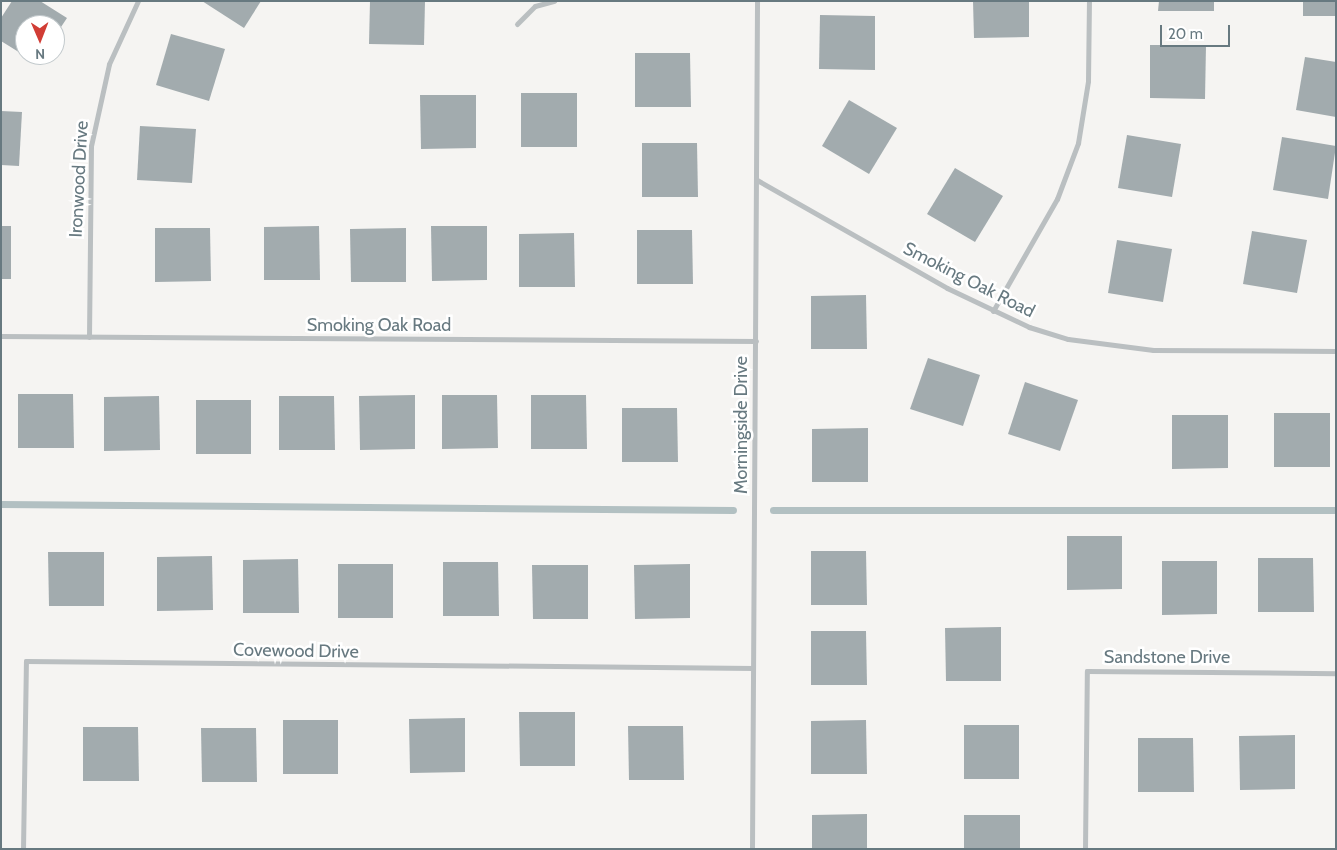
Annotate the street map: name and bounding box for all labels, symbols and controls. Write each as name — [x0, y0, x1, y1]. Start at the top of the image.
north arrow — [15, 15, 65, 65]
scale bar — [1162, 15, 1232, 47]
text: 20 m — [1168, 25, 1203, 43]
text: N — [35, 45, 45, 63]
street label: Ironwood Drive — [65, 120, 93, 238]
street label: Smoking Oak Road — [900, 238, 1038, 322]
street label: Smoking Oak Road — [307, 314, 451, 336]
street label: Morningside Drive — [730, 356, 752, 494]
street label: Covewood Drive — [233, 639, 359, 663]
street label: Sandstone Drive — [1104, 646, 1230, 668]

